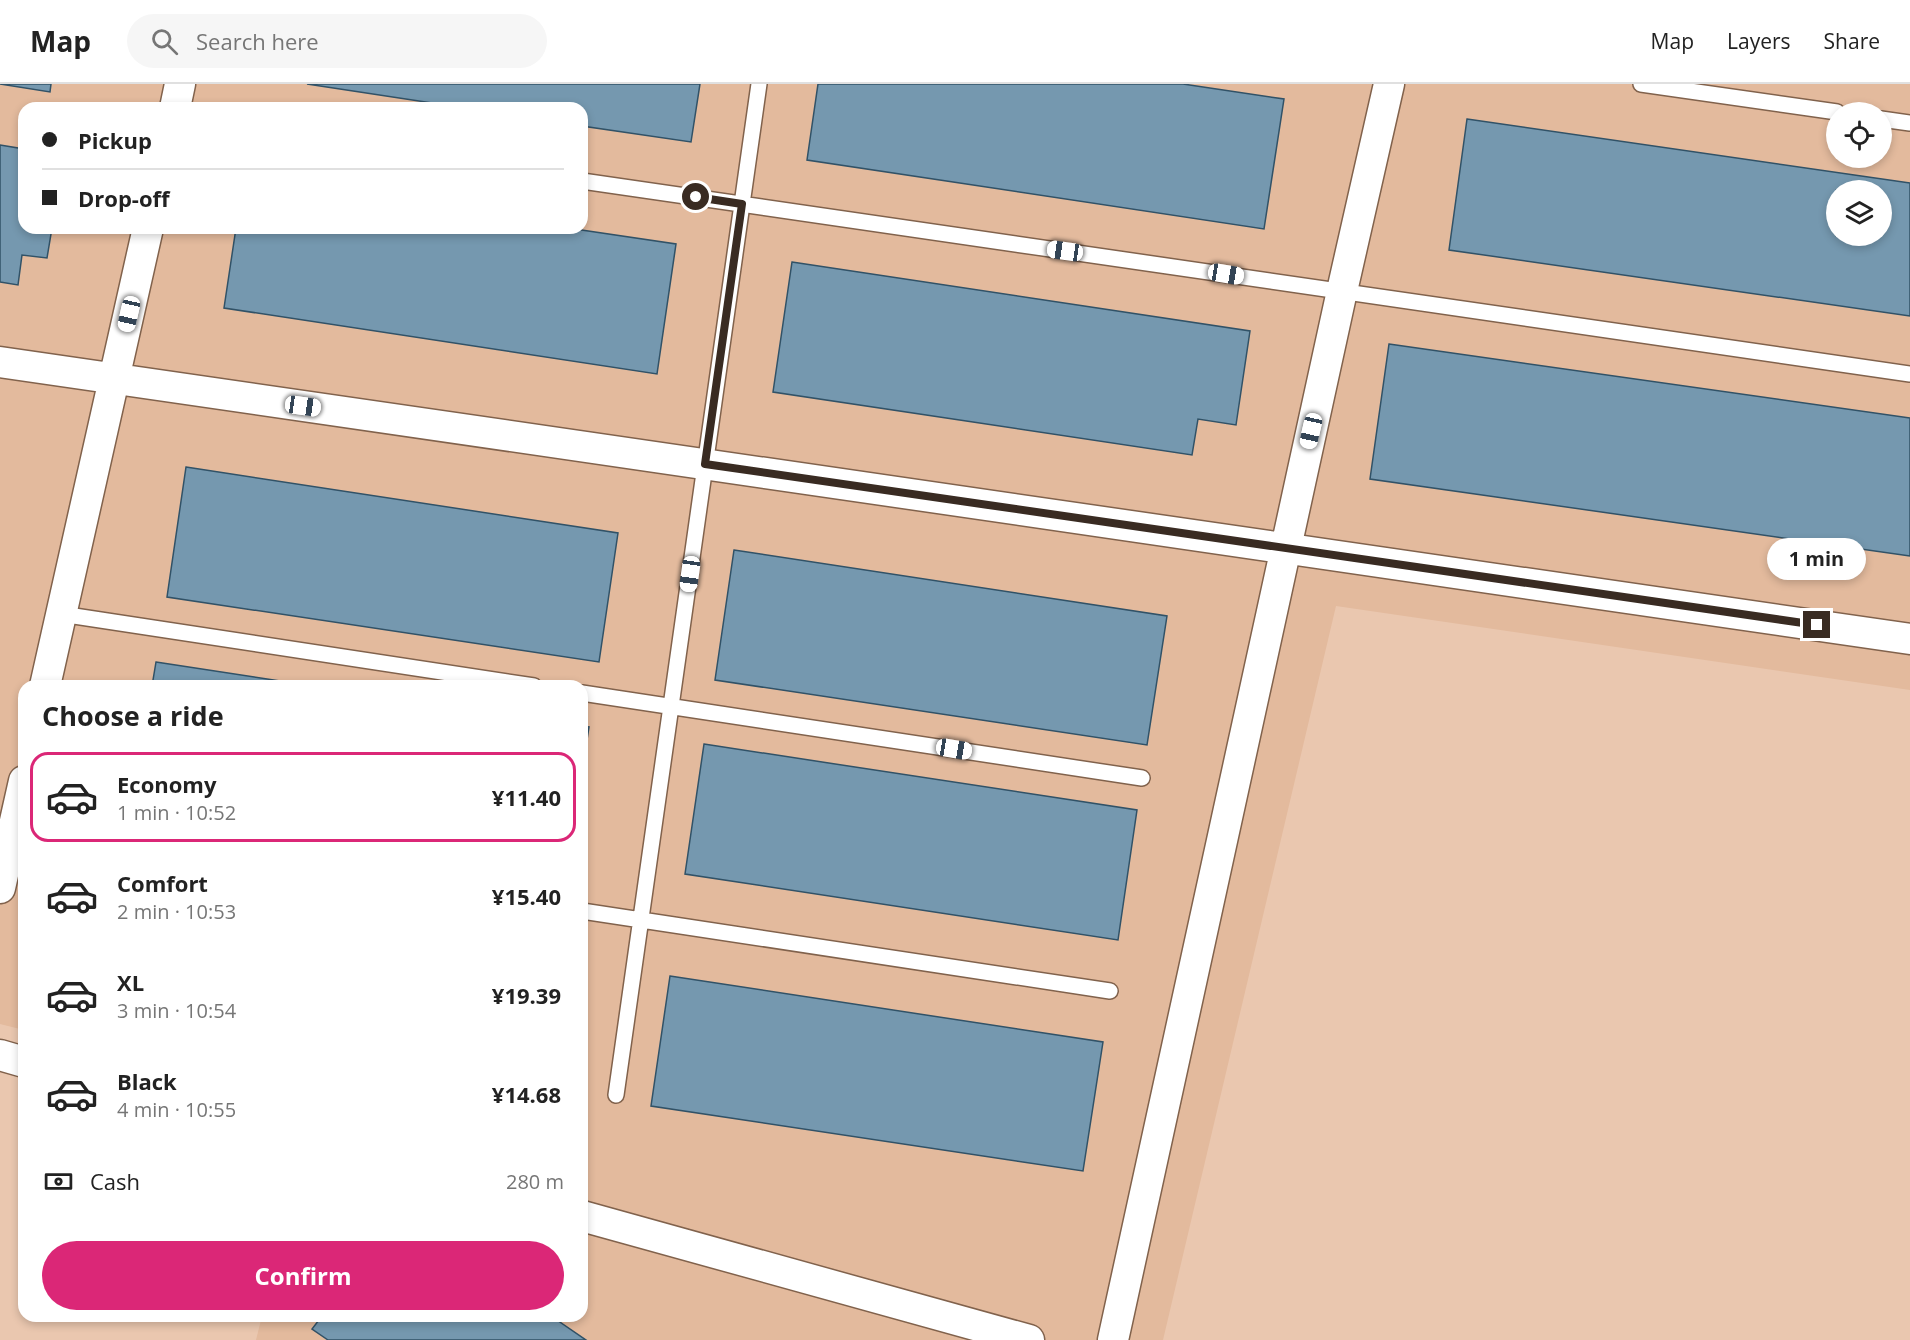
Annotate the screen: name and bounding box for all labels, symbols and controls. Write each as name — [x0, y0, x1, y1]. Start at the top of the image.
search box — [127, 14, 547, 68]
text: Map — [30, 22, 91, 60]
icon: search — [148, 25, 181, 58]
text: Search here — [196, 26, 319, 56]
text: Map — [1651, 27, 1694, 55]
text: Layers — [1727, 27, 1791, 55]
text: Share — [1824, 27, 1880, 55]
map controls — [1826, 102, 1892, 246]
button: locate — [1826, 102, 1892, 168]
text: Pickup — [78, 125, 152, 155]
button: layers — [1826, 180, 1892, 246]
text: Drop-off — [78, 183, 170, 213]
route start — [682, 183, 709, 210]
car — [1046, 240, 1084, 262]
car — [1207, 262, 1245, 286]
car — [116, 294, 142, 334]
car — [284, 395, 322, 417]
car — [1298, 411, 1324, 451]
callout: 1 min — [1768, 538, 1866, 580]
text: 1 min — [1789, 545, 1844, 572]
car — [679, 555, 701, 593]
route end — [1803, 611, 1830, 638]
text: Choose a ride — [42, 697, 224, 734]
car — [935, 737, 973, 761]
text: Economy — [117, 769, 216, 799]
icon: car — [45, 770, 99, 824]
text: ¥11.40 — [492, 782, 561, 812]
text: 1 min · 10:52 — [117, 799, 236, 826]
text: Comfort — [117, 868, 208, 898]
icon: car — [45, 869, 99, 923]
text: ¥15.40 — [492, 881, 561, 911]
text: 2 min · 10:53 — [117, 898, 236, 925]
text: XL — [117, 967, 144, 997]
icon: car — [45, 968, 99, 1022]
text: ¥19.39 — [492, 980, 561, 1010]
text: 3 min · 10:54 — [117, 997, 236, 1024]
text: Black — [117, 1066, 177, 1096]
icon: car — [45, 1067, 99, 1121]
text: ¥14.68 — [492, 1079, 561, 1109]
text: 4 min · 10:55 — [117, 1096, 236, 1123]
icon: cash — [42, 1165, 75, 1198]
text: Cash — [90, 1166, 140, 1196]
text: 280 m — [506, 1168, 564, 1195]
button: Confirm — [42, 1241, 564, 1310]

